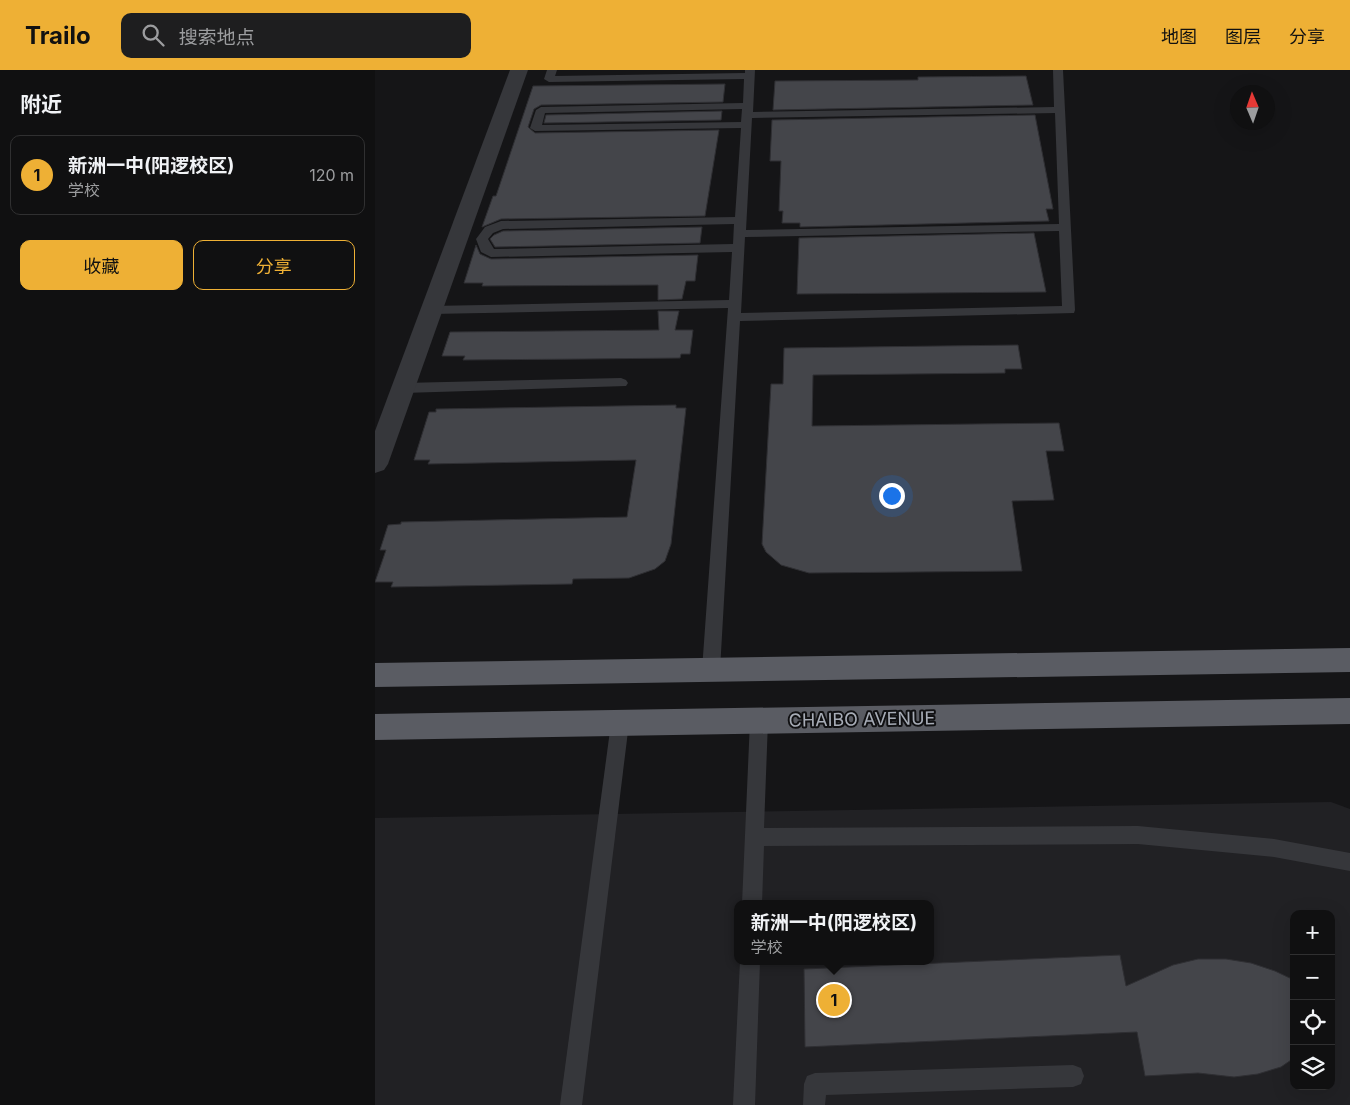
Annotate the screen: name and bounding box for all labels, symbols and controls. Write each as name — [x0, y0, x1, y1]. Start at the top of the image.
search box — [121, 13, 471, 58]
text: Trailo — [25, 21, 91, 50]
icon: search — [139, 21, 167, 49]
text: 搜索地点 — [179, 26, 255, 49]
text: 地图 — [1161, 26, 1197, 47]
text: 图层 — [1225, 26, 1261, 47]
text: 分享 — [1289, 26, 1325, 47]
north arrow — [1230, 85, 1275, 130]
text: 附近 — [20, 92, 62, 117]
text: 新洲一中(阳逻校区) — [68, 154, 234, 177]
text: 1 — [34, 165, 40, 185]
text: 120 m — [309, 165, 354, 185]
text: 学校 — [68, 180, 100, 200]
button: 收藏 — [20, 240, 183, 290]
button: 分享 — [193, 240, 355, 290]
your location — [879, 483, 905, 509]
street label: CHAIBO AVENUE — [789, 707, 935, 731]
popup — [734, 900, 934, 965]
map controls — [1290, 910, 1335, 1090]
button: + — [1290, 910, 1335, 955]
text: 新洲一中(阳逻校区) — [751, 911, 917, 934]
text: 学校 — [751, 937, 783, 957]
button: − — [1290, 955, 1335, 1000]
pin: 1 — [818, 981, 850, 1019]
button: locate — [1290, 1000, 1335, 1045]
button: layers — [1290, 1045, 1335, 1090]

